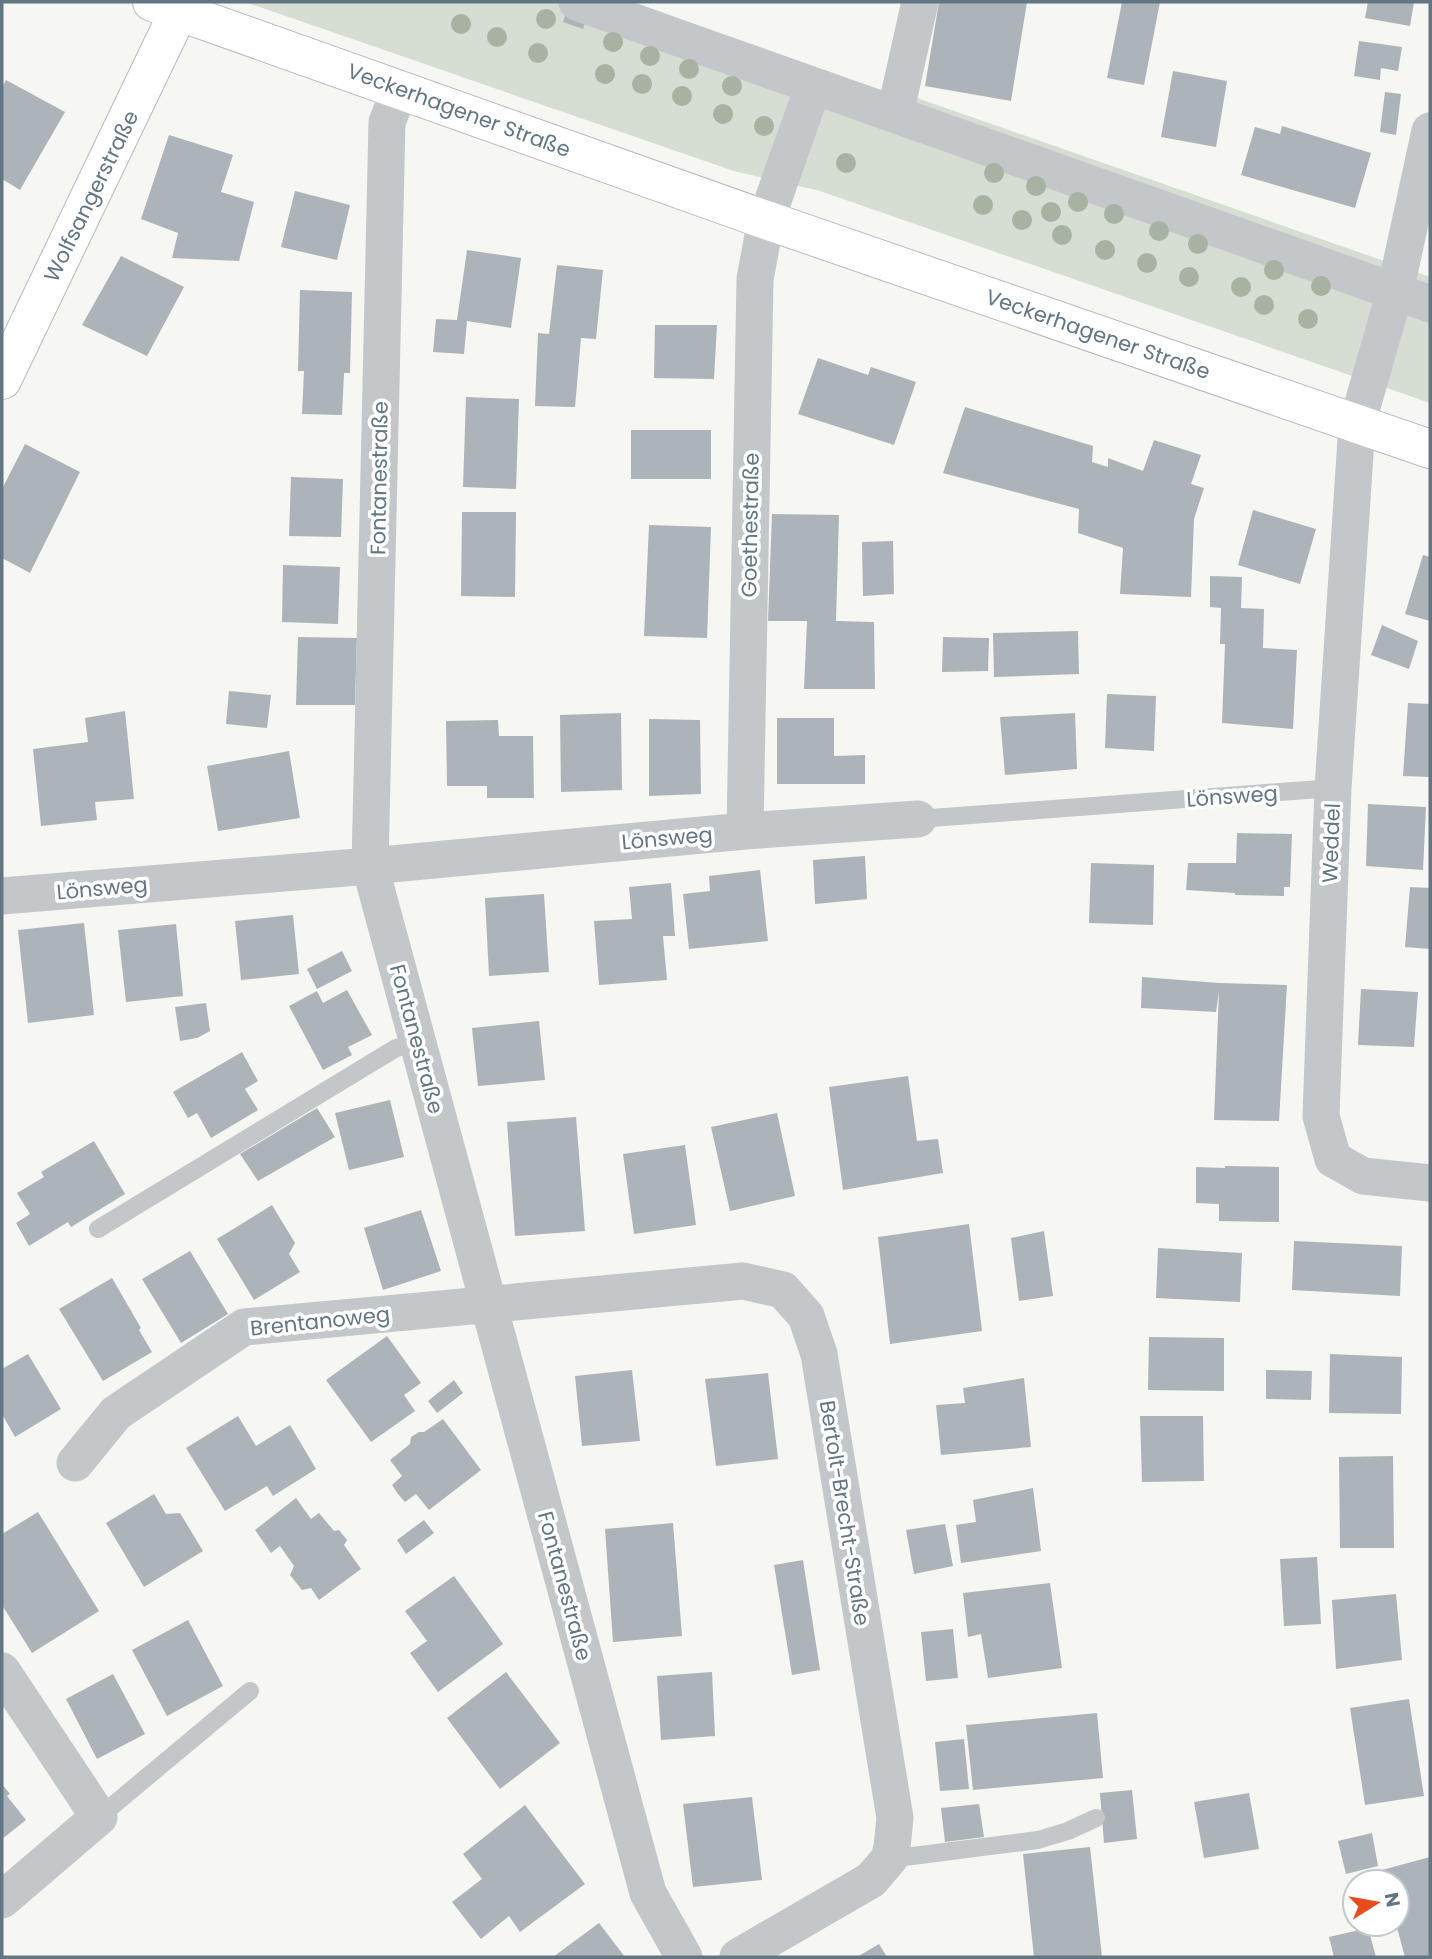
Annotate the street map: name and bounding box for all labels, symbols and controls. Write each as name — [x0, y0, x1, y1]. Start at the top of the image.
street label: Veckerhagener Straße — [343, 56, 575, 164]
street label: Wolfsangerstraße — [37, 105, 145, 287]
street label: Veckerhagener Straße — [982, 282, 1214, 386]
street label: Fontanestraße — [363, 401, 395, 555]
street label: Goethestraße — [734, 452, 766, 598]
street label: Lönsweg — [1185, 778, 1279, 814]
street label: Weddel — [1315, 802, 1347, 884]
street label: Lönsweg — [620, 820, 714, 856]
street label: Lönsweg — [55, 870, 149, 906]
street label: Fontanestraße — [383, 961, 451, 1117]
street label: Brentanoweg — [249, 1299, 391, 1343]
street label: Bertolt-Brecht-Straße — [813, 1398, 877, 1628]
street label: Fontanestraße — [531, 1508, 599, 1664]
north arrow — [1341, 1868, 1411, 1938]
text: N — [1378, 1890, 1407, 1909]

